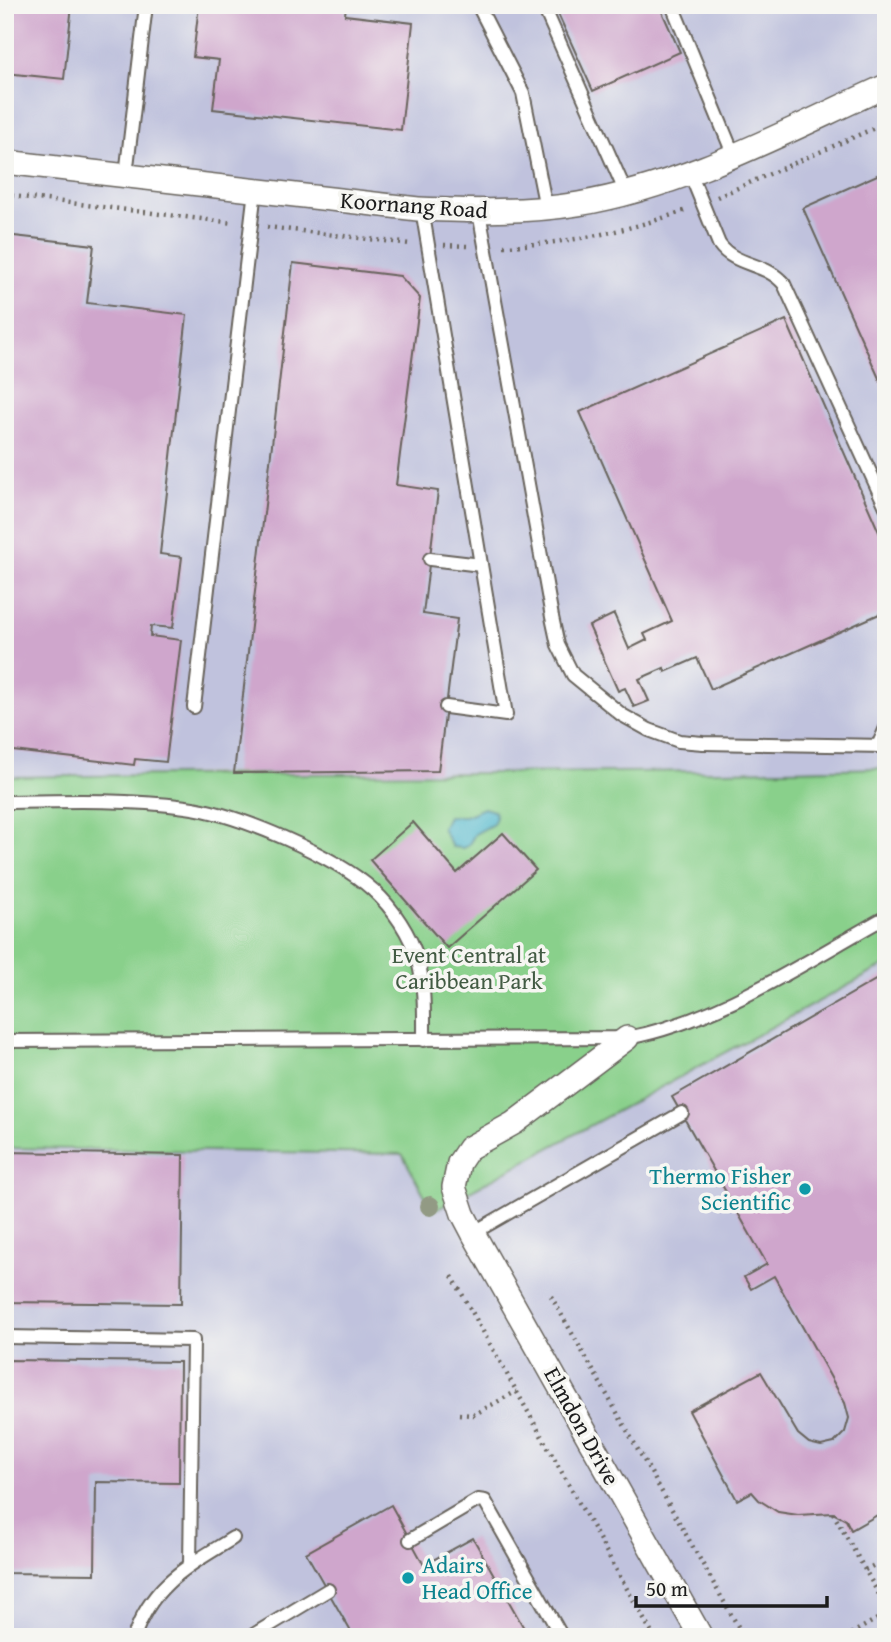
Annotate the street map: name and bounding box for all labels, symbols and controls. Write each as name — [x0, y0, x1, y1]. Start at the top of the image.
street label: Koornang Road — [339, 183, 490, 226]
park label: Event Central at Caribbean Park — [392, 938, 546, 997]
place label: Thermo Fisher Scientific — [649, 1159, 792, 1218]
marker: Thermo Fisher Scientific — [797, 1181, 813, 1197]
street label: Elmdon Drive — [536, 1361, 628, 1491]
place label: Adairs Head Office — [422, 1548, 532, 1607]
scale bar — [636, 1565, 826, 1609]
marker: Adairs Head Office — [400, 1570, 416, 1586]
text: 50 m — [646, 1573, 688, 1604]

